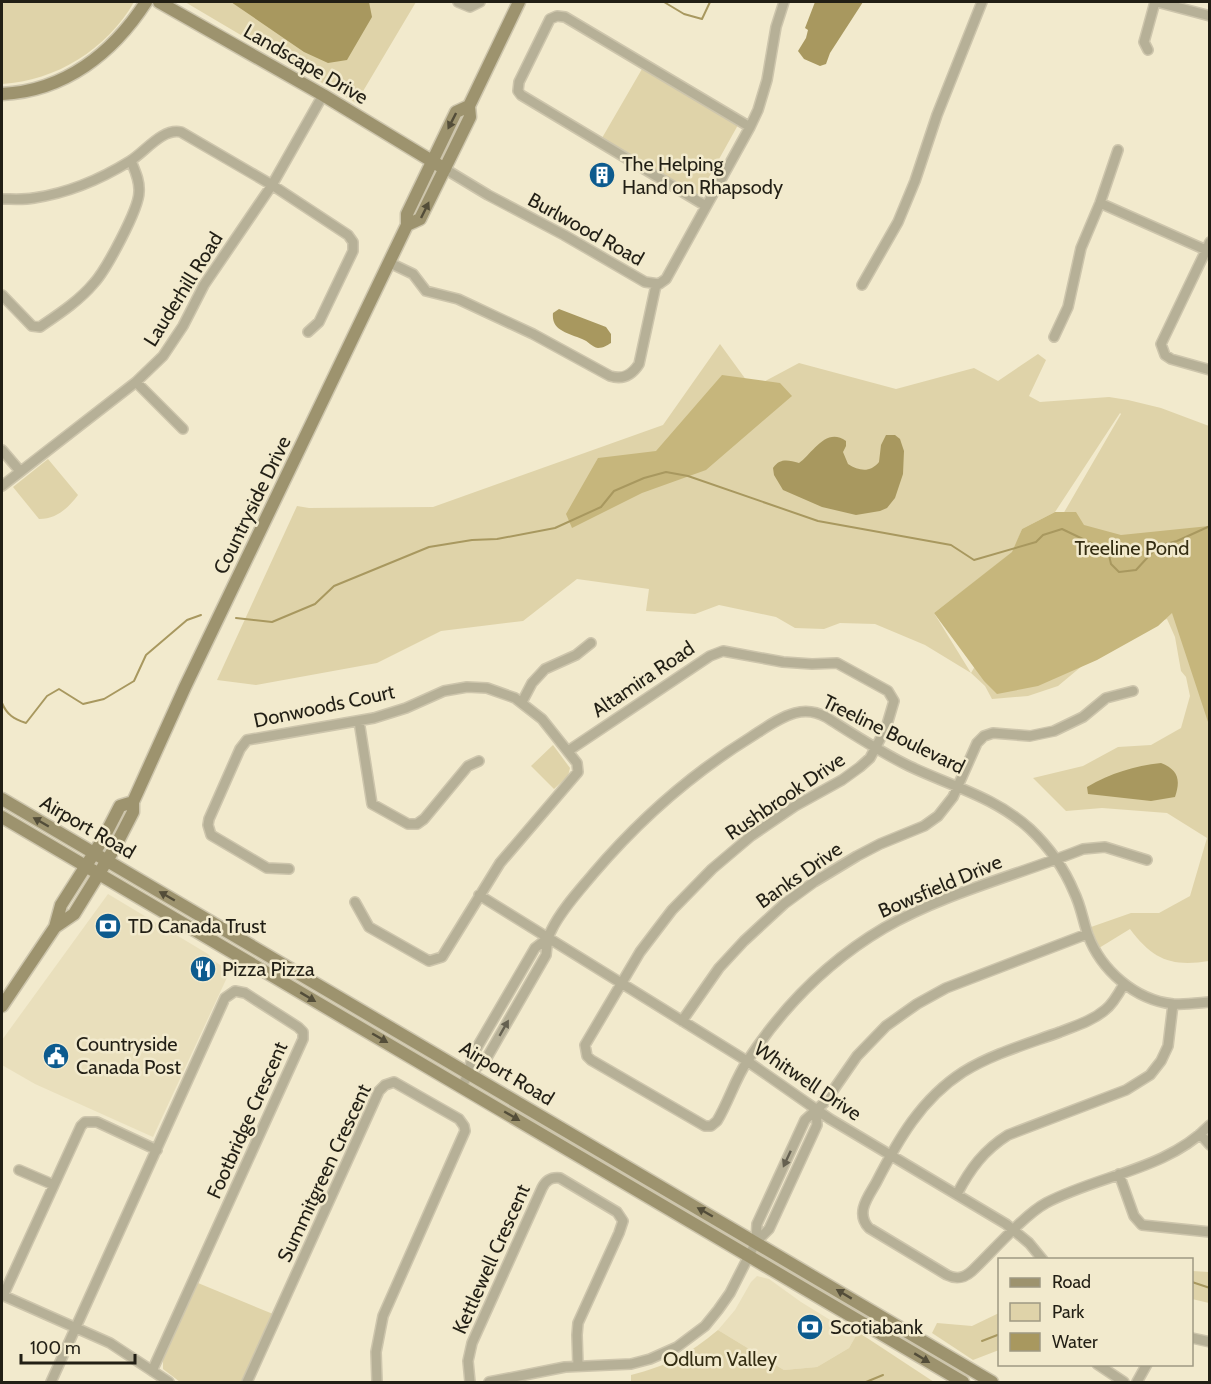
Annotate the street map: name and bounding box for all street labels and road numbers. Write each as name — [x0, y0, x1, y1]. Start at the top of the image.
street label: Landscape Drive — [240, 19, 372, 109]
street label: Burlwood Road — [524, 187, 648, 271]
street label: Lauderhill Road — [138, 227, 228, 351]
street label: Countryside Drive — [208, 432, 296, 578]
street label: Altamira Road — [587, 636, 699, 722]
street label: Donwoods Court — [251, 679, 397, 733]
street label: Treeline Boulevard — [819, 689, 969, 779]
street label: Rushbrook Drive — [721, 747, 849, 845]
street label: Airport Road — [36, 790, 140, 864]
street label: Banks Drive — [751, 837, 847, 913]
street label: Bowsfield Drive — [875, 849, 1005, 923]
street label: Airport Road — [455, 1035, 559, 1111]
street label: Whitwell Drive — [750, 1036, 866, 1126]
street label: Footbridge Crescent — [202, 1038, 293, 1202]
street label: Summitgreen Crescent — [272, 1080, 376, 1266]
street label: Kettlewell Crescent — [447, 1180, 535, 1338]

